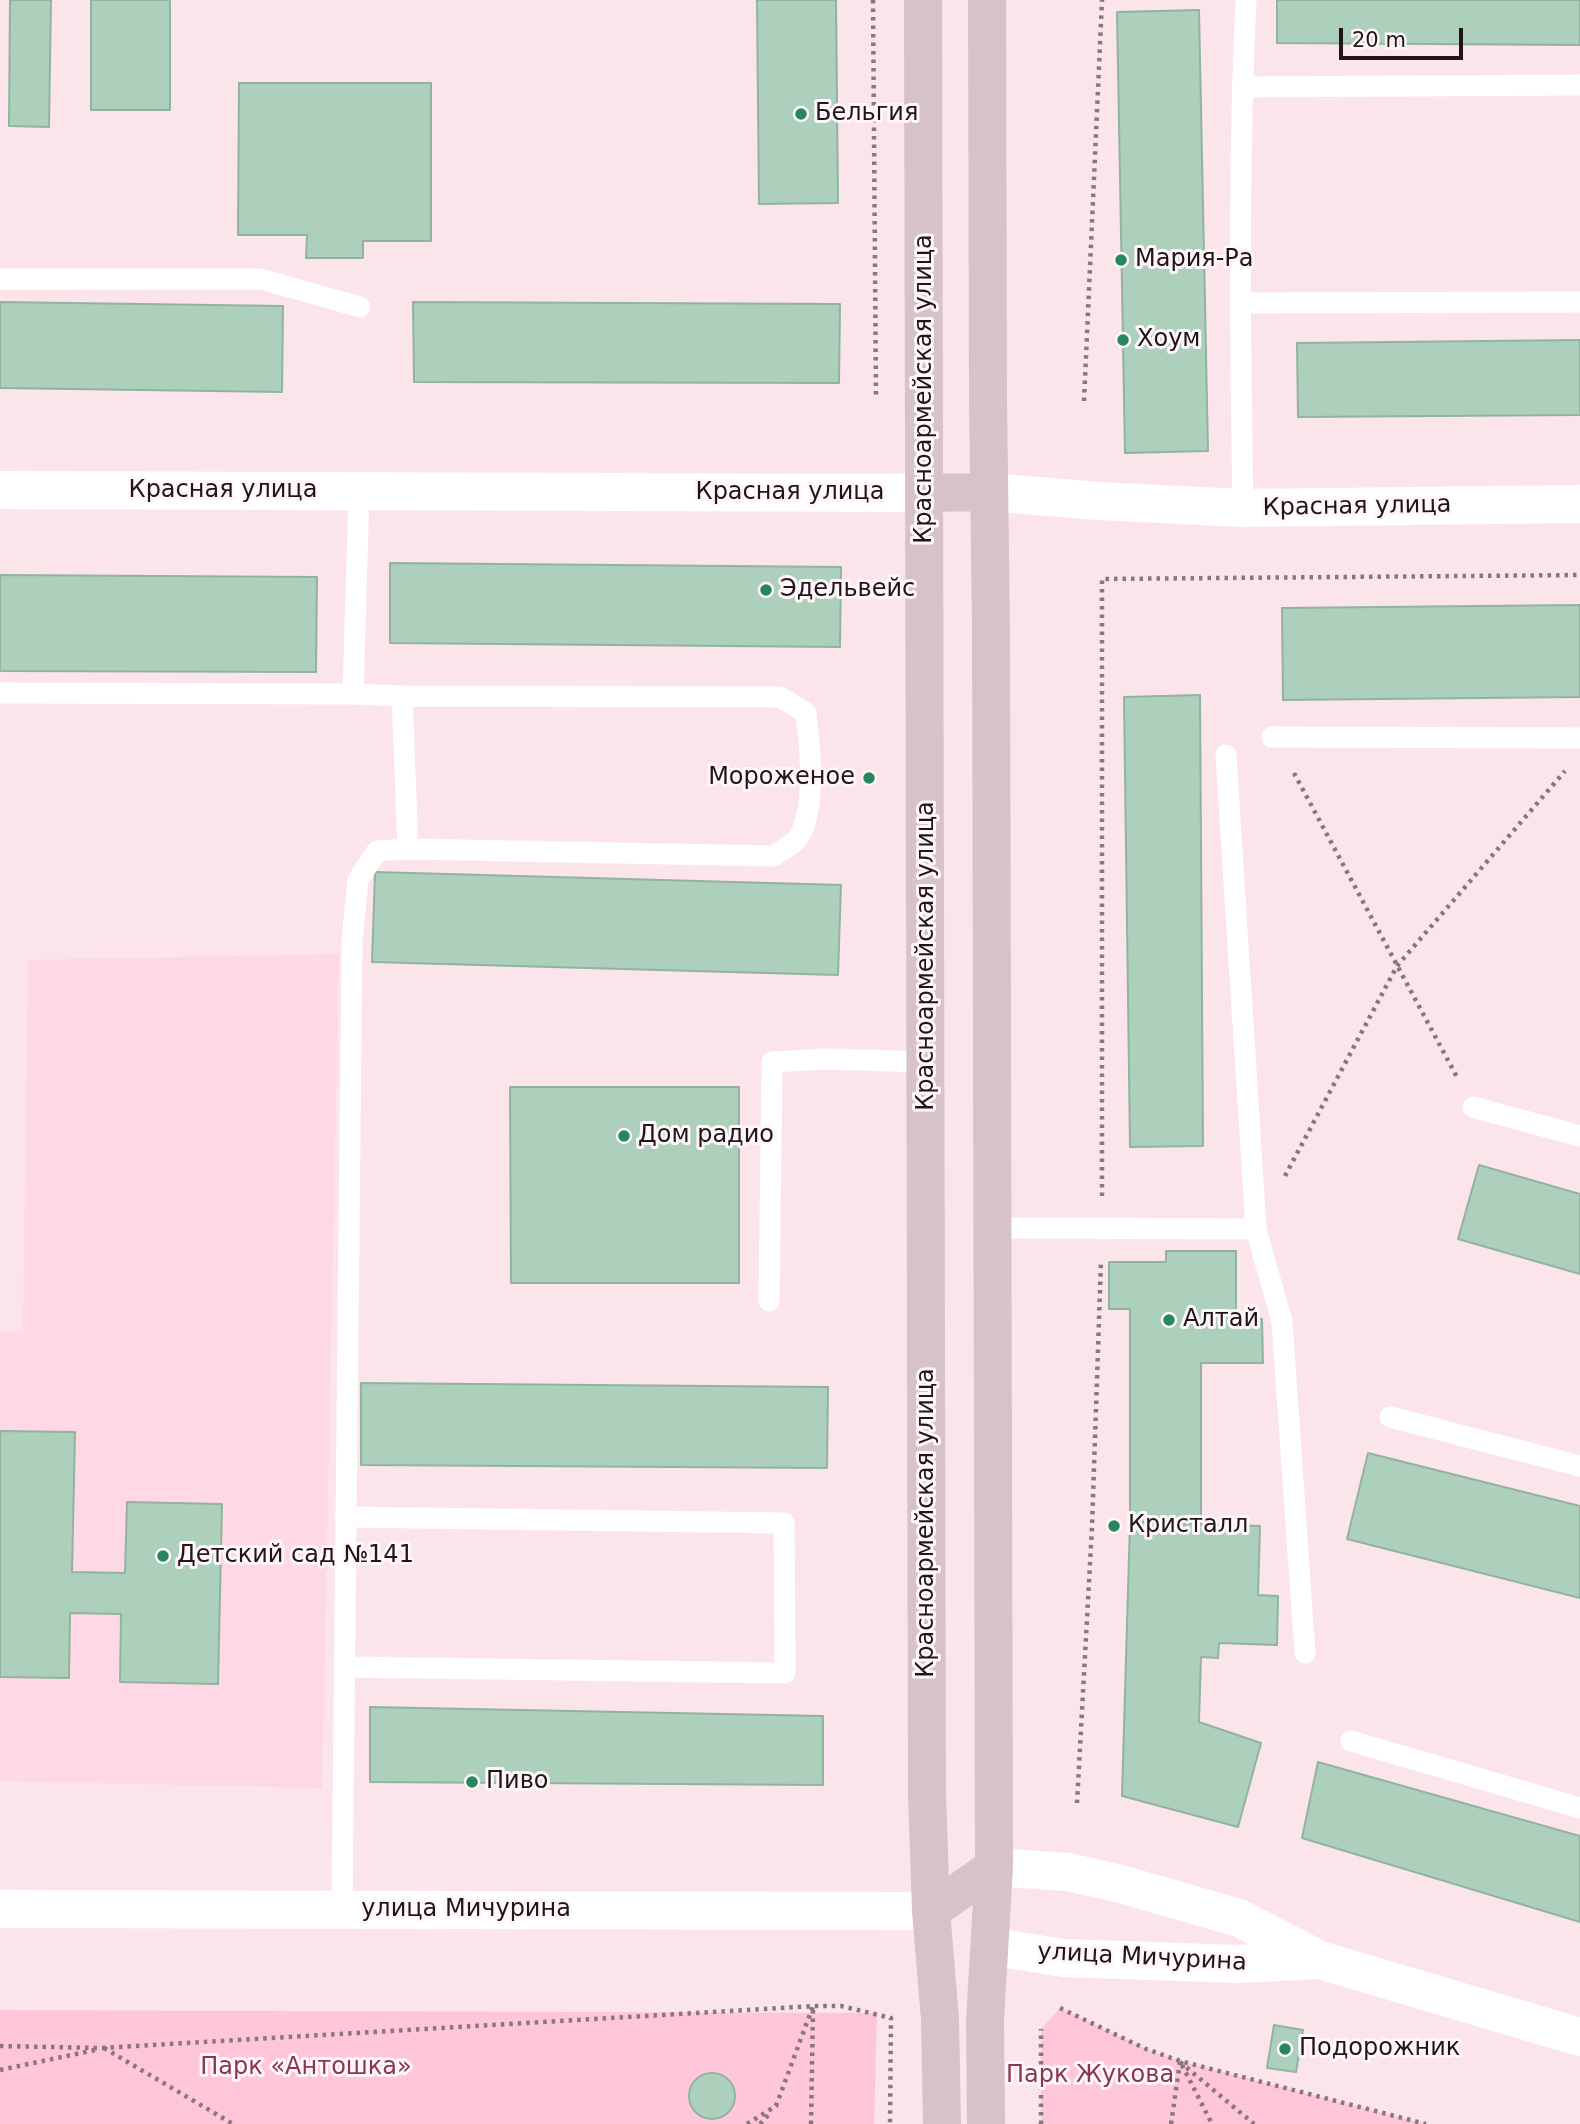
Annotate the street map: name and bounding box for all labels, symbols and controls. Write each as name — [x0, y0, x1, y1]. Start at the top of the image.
scale bar — [1342, 14, 1466, 58]
text: 20 m — [1352, 28, 1406, 52]
place label: Бельгия — [815, 100, 918, 128]
marker: Бельгия — [793, 106, 809, 122]
street label: Красноармейская улица — [911, 234, 939, 544]
place label: Мария-Ра — [1135, 246, 1254, 274]
marker: Мария-Ра — [1113, 252, 1129, 268]
place label: Хоум — [1137, 326, 1200, 354]
marker: Хоум — [1115, 332, 1131, 348]
street label: Красная улица — [129, 477, 317, 505]
street label: Красная улица — [696, 479, 884, 507]
street label: Красная улица — [1262, 491, 1452, 523]
place label: Эдельвейс — [780, 576, 915, 604]
marker: Эдельвейс — [758, 582, 774, 598]
place label: Мороженое — [708, 764, 855, 792]
marker: Мороженое — [861, 770, 877, 786]
street label: Красноармейская улица — [913, 801, 941, 1111]
place label: Дом радио — [638, 1122, 774, 1150]
marker: Дом радио — [616, 1128, 632, 1144]
place label: Алтай — [1183, 1306, 1259, 1334]
marker: Алтай — [1161, 1312, 1177, 1328]
street label: Красноармейская улица — [913, 1368, 941, 1678]
place label: Кристалл — [1128, 1512, 1248, 1540]
marker: Кристалл — [1106, 1518, 1122, 1534]
place label: Детский сад №141 — [177, 1542, 414, 1570]
marker: Детский сад №141 — [155, 1548, 171, 1564]
place label: Пиво — [486, 1768, 548, 1796]
marker: Пиво — [464, 1774, 480, 1790]
street label: улица Мичурина — [361, 1896, 571, 1924]
street label: улица Мичурина — [1037, 1938, 1247, 1978]
place label: Подорожник — [1299, 2035, 1460, 2063]
marker: Подорожник — [1277, 2041, 1293, 2057]
park label: Парк «Антошка» — [200, 2054, 412, 2082]
park label: Парк Жукова — [1006, 2062, 1174, 2090]

